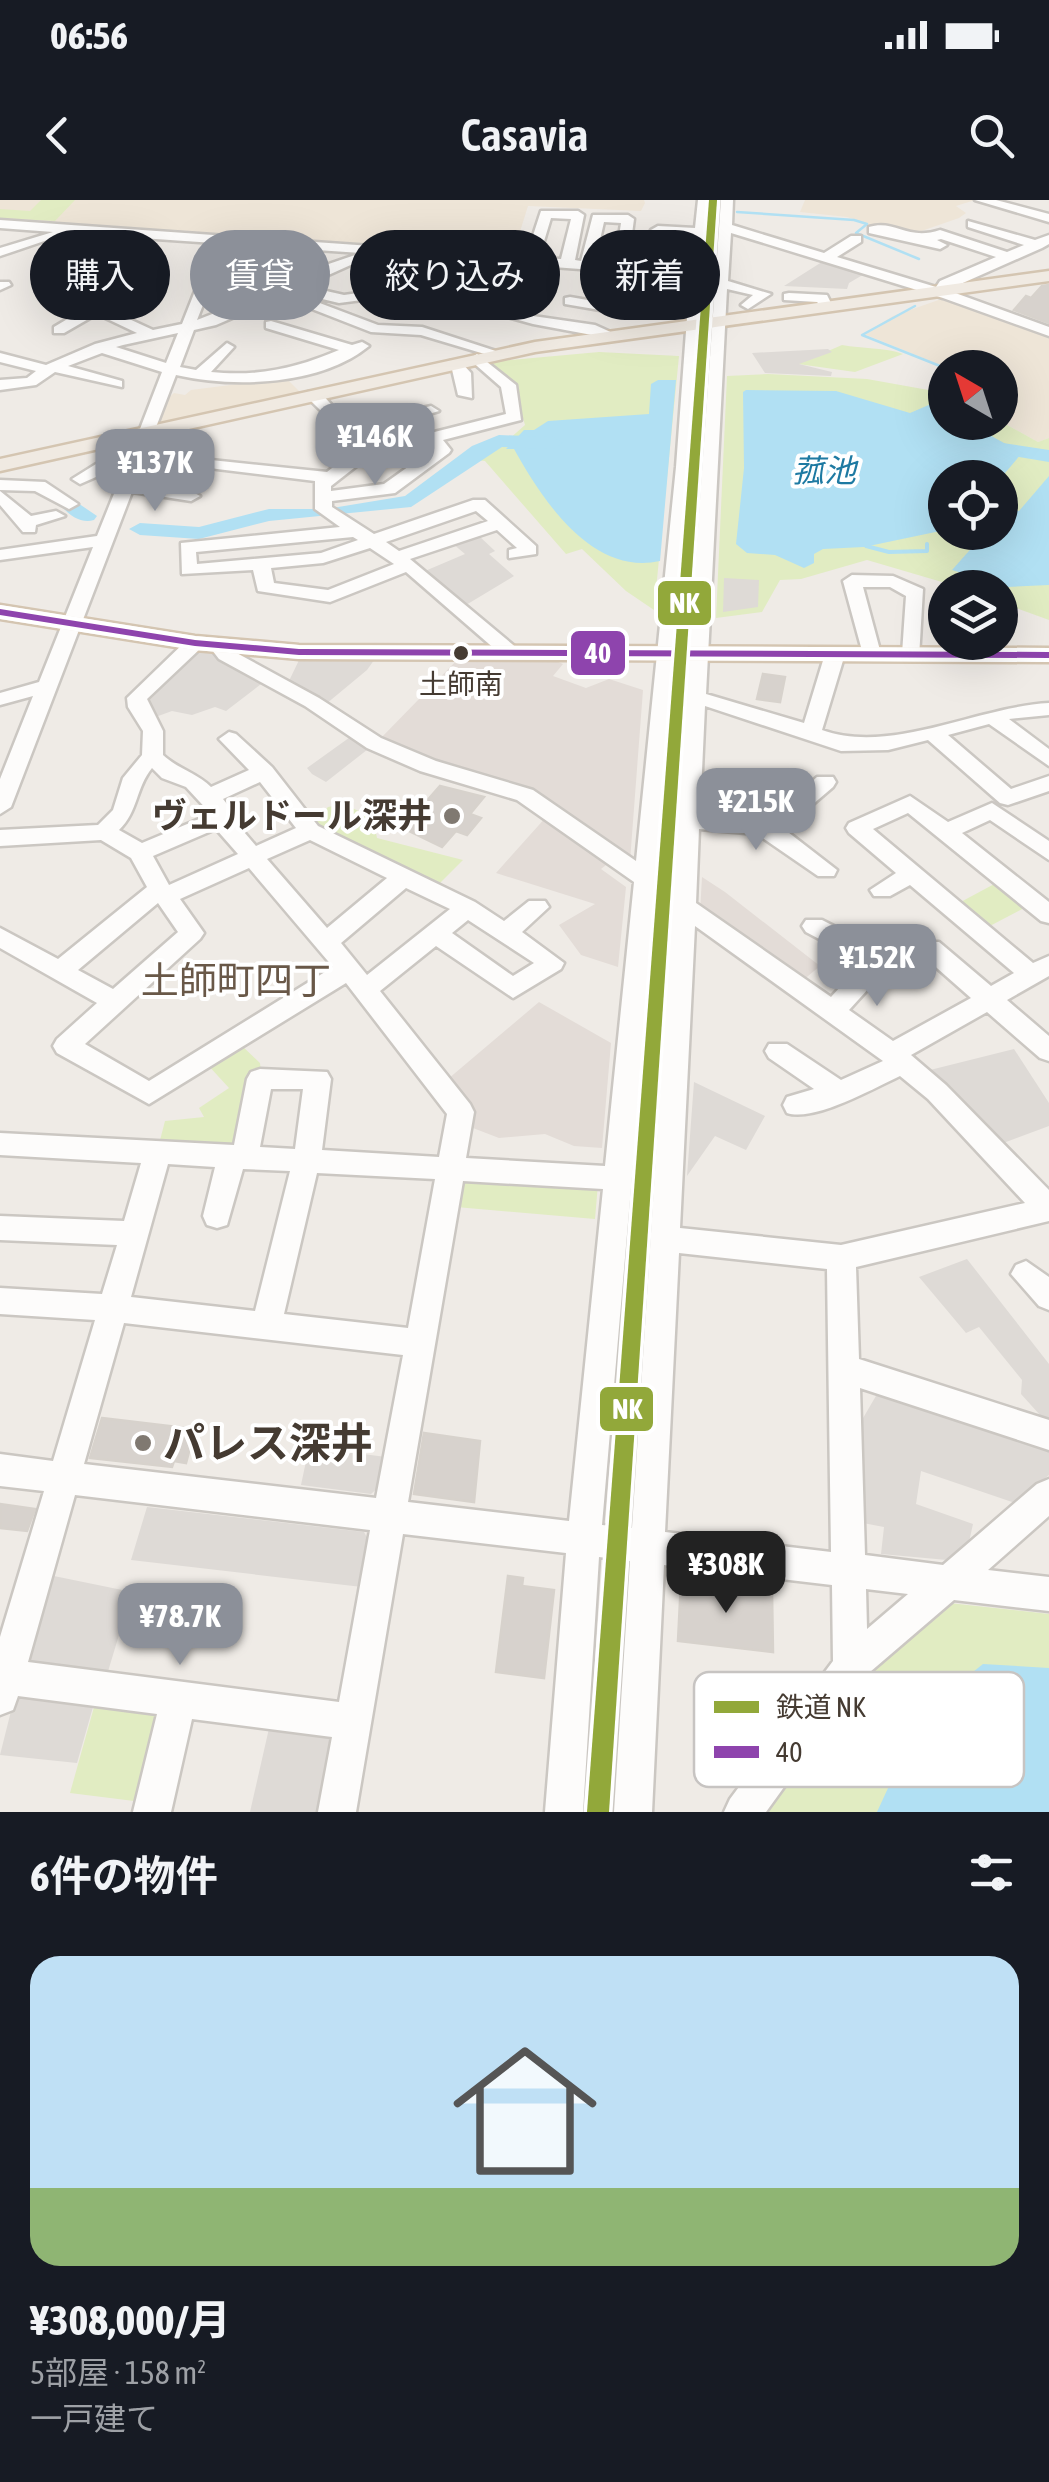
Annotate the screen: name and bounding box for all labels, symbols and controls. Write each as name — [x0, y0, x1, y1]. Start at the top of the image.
text: 06:56 — [50, 14, 128, 57]
icon: back — [30, 108, 85, 163]
icon: search — [964, 108, 1019, 163]
text: Casavia — [461, 109, 588, 161]
chip: 購入 — [30, 230, 170, 320]
chip: 賃貸 — [190, 230, 330, 320]
chip: 絞り込み — [350, 230, 560, 320]
chip: 新着 — [580, 230, 720, 320]
north arrow — [928, 350, 1018, 440]
map controls — [928, 350, 1018, 660]
pin: ¥146K — [305, 403, 445, 488]
text: ¥146K — [337, 417, 413, 454]
pin: ¥137K — [85, 429, 225, 514]
text: ¥137K — [117, 443, 193, 480]
water label: 菰池 — [792, 452, 859, 489]
button: locate — [928, 460, 1018, 550]
button: layers — [928, 570, 1018, 660]
line badge: NK — [656, 579, 713, 627]
text: NK — [669, 587, 699, 619]
line badge: 40 — [569, 629, 627, 677]
text: 40 — [584, 637, 611, 669]
marker: 土師南 — [451, 643, 471, 663]
place label: 土師南 — [419, 668, 503, 700]
pin: ¥215K — [686, 768, 826, 853]
text: ¥215K — [718, 782, 794, 819]
place label: ヴェルドール深井 — [152, 795, 432, 835]
marker: ヴェルドール深井 — [441, 805, 463, 827]
pin: ¥152K — [807, 924, 947, 1009]
text: ¥152K — [839, 938, 915, 975]
district label: 土師町四丁 — [141, 959, 331, 1002]
line badge: NK — [598, 1385, 655, 1433]
text: NK — [612, 1393, 642, 1425]
place label: パレス深井 — [163, 1419, 373, 1467]
marker: パレス深井 — [132, 1432, 154, 1454]
pin: ¥308K — [656, 1531, 796, 1616]
text: ¥308K — [688, 1545, 764, 1582]
pin: ¥78.7K — [99, 1583, 261, 1668]
text: ¥78.7K — [140, 1597, 220, 1634]
legend — [694, 1672, 1024, 1787]
text: 鉄道 NK — [776, 1691, 866, 1723]
text: 40 — [776, 1736, 802, 1768]
icon: filters — [964, 1845, 1019, 1900]
text: 6件の物件 — [30, 1852, 218, 1900]
icon: home — [435, 2021, 615, 2201]
text: ¥308,000/月 — [30, 2296, 231, 2344]
text: 5部屋 · 158 m² — [30, 2354, 206, 2391]
text: 一戸建て — [30, 2400, 158, 2437]

